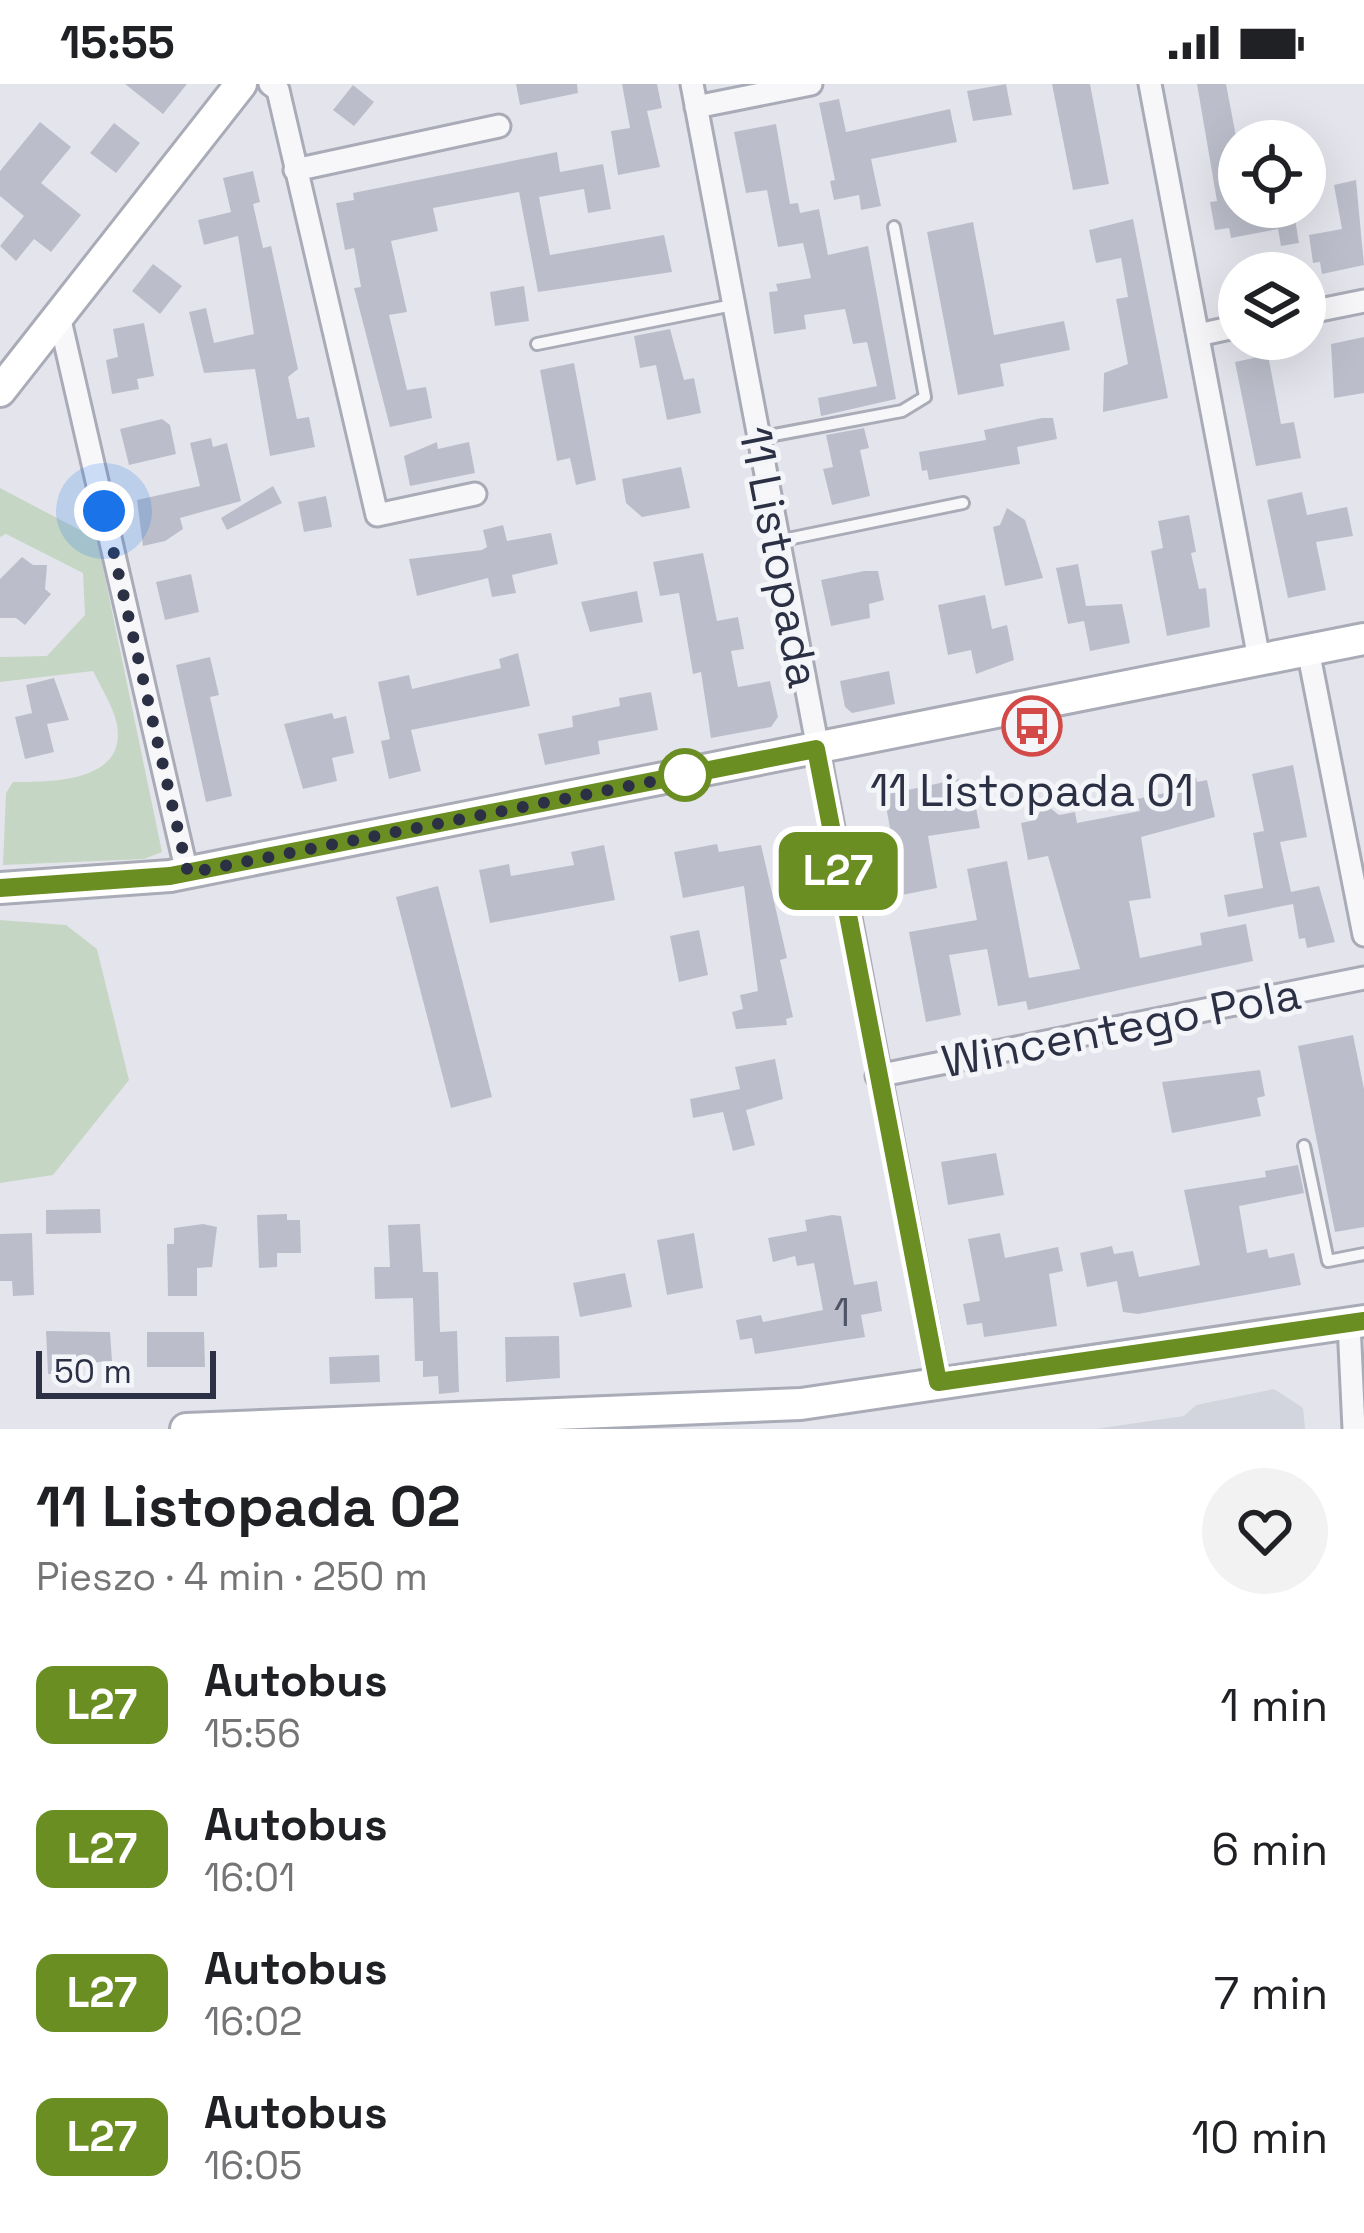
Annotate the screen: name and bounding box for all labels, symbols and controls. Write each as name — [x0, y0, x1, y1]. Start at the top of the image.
text: 15:55 — [60, 14, 175, 71]
map controls — [1218, 120, 1326, 360]
button: locate — [1218, 120, 1326, 228]
button: layers — [1218, 252, 1326, 360]
street label: 11 Listopada — [726, 422, 833, 692]
your location — [74, 481, 134, 541]
bus stop icon: 11 Listopada 01 — [1001, 695, 1063, 757]
unlabelled marker — [660, 750, 710, 800]
place label: 11 Listopada 01 — [870, 762, 1194, 819]
line badge: L27 — [769, 832, 907, 910]
text: L27 — [803, 844, 873, 897]
street label: Wincentego Pola — [937, 965, 1305, 1090]
house number: 1 — [834, 1288, 850, 1337]
scale bar — [36, 1345, 216, 1398]
text: 50 m — [54, 1351, 132, 1393]
button: heart — [1202, 1468, 1328, 1594]
text: 11 Listopada 02 — [36, 1470, 461, 1543]
text: Pieszo · 4 min · 250 m — [36, 1552, 428, 1601]
text: Autobus — [204, 1652, 388, 1709]
text: 1 min — [1220, 1677, 1328, 1734]
text: L27 — [67, 1678, 137, 1731]
text: 15:56 — [204, 1709, 301, 1758]
text: Autobus — [204, 1796, 388, 1853]
text: 6 min — [1212, 1821, 1328, 1878]
text: L27 — [67, 1822, 137, 1875]
text: 16:01 — [204, 1853, 295, 1902]
text: Autobus — [204, 1940, 388, 1997]
text: 7 min — [1214, 1965, 1328, 2022]
text: L27 — [67, 1966, 137, 2019]
text: 16:02 — [204, 1997, 303, 2046]
text: Autobus — [204, 2084, 388, 2141]
text: 10 min — [1191, 2109, 1328, 2166]
text: L27 — [67, 2110, 137, 2163]
text: 16:05 — [204, 2141, 302, 2190]

